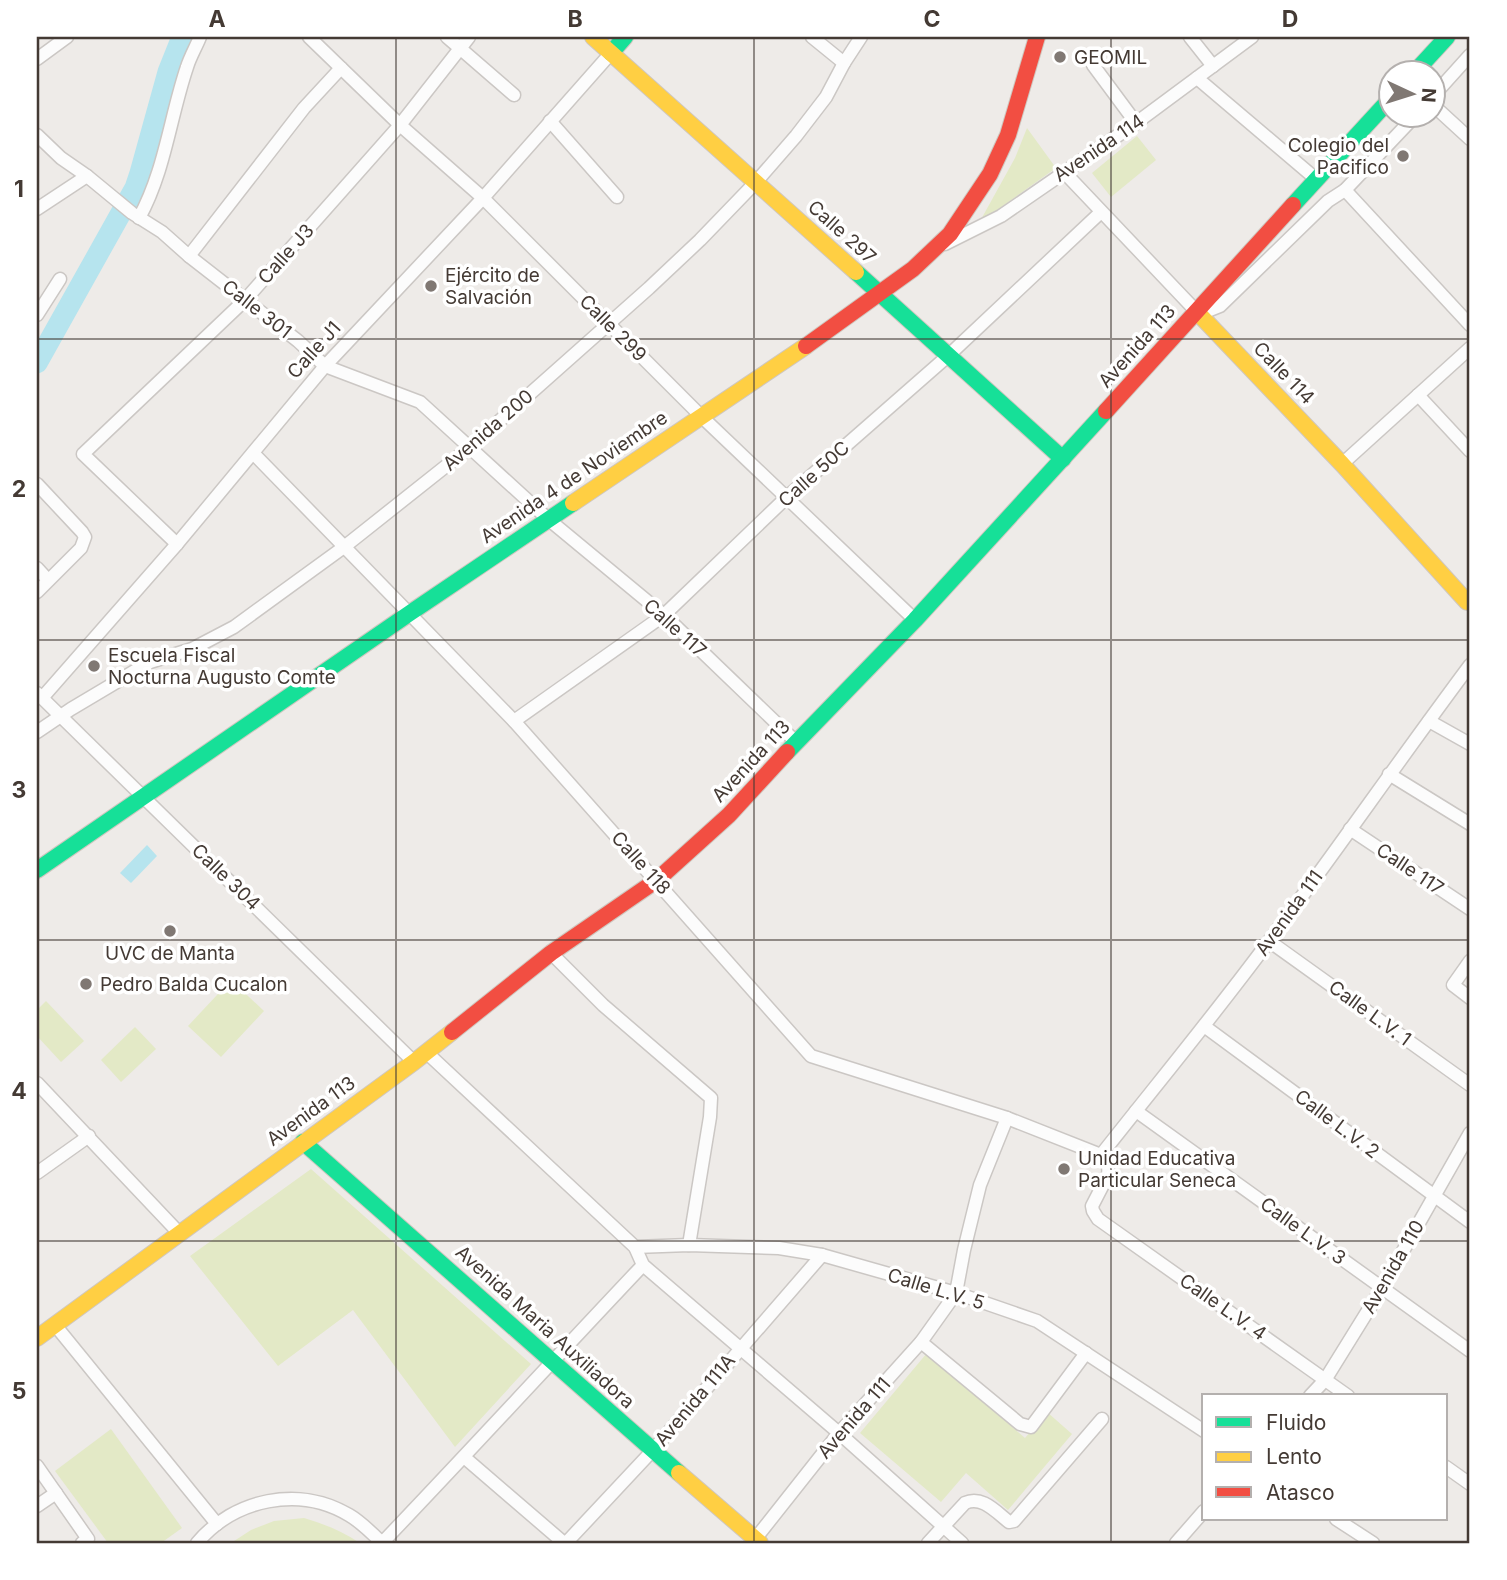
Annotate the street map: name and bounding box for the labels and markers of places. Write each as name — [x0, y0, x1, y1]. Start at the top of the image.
place label: GEOMIL — [1074, 46, 1147, 69]
marker: GEOMIL — [1052, 49, 1068, 65]
place label: Colegio del Pacifico — [1288, 134, 1389, 179]
marker: Colegio del Pacifico — [1395, 148, 1411, 164]
place label: Ejército de Salvación — [445, 264, 540, 309]
marker: Ejército de Salvación — [423, 278, 439, 294]
place label: Escuela Fiscal Nocturna Augusto Comte — [108, 644, 336, 689]
marker: Escuela Fiscal Nocturna Augusto Comte — [86, 658, 102, 674]
marker: UVC de Manta — [162, 923, 178, 939]
place label: UVC de Manta — [105, 942, 235, 965]
place label: Pedro Balda Cucalon — [100, 973, 288, 996]
marker: Pedro Balda Cucalon — [78, 976, 94, 992]
place label: Unidad Educativa Particular Seneca — [1078, 1147, 1236, 1192]
marker: Unidad Educativa Particular Seneca — [1056, 1161, 1072, 1177]

